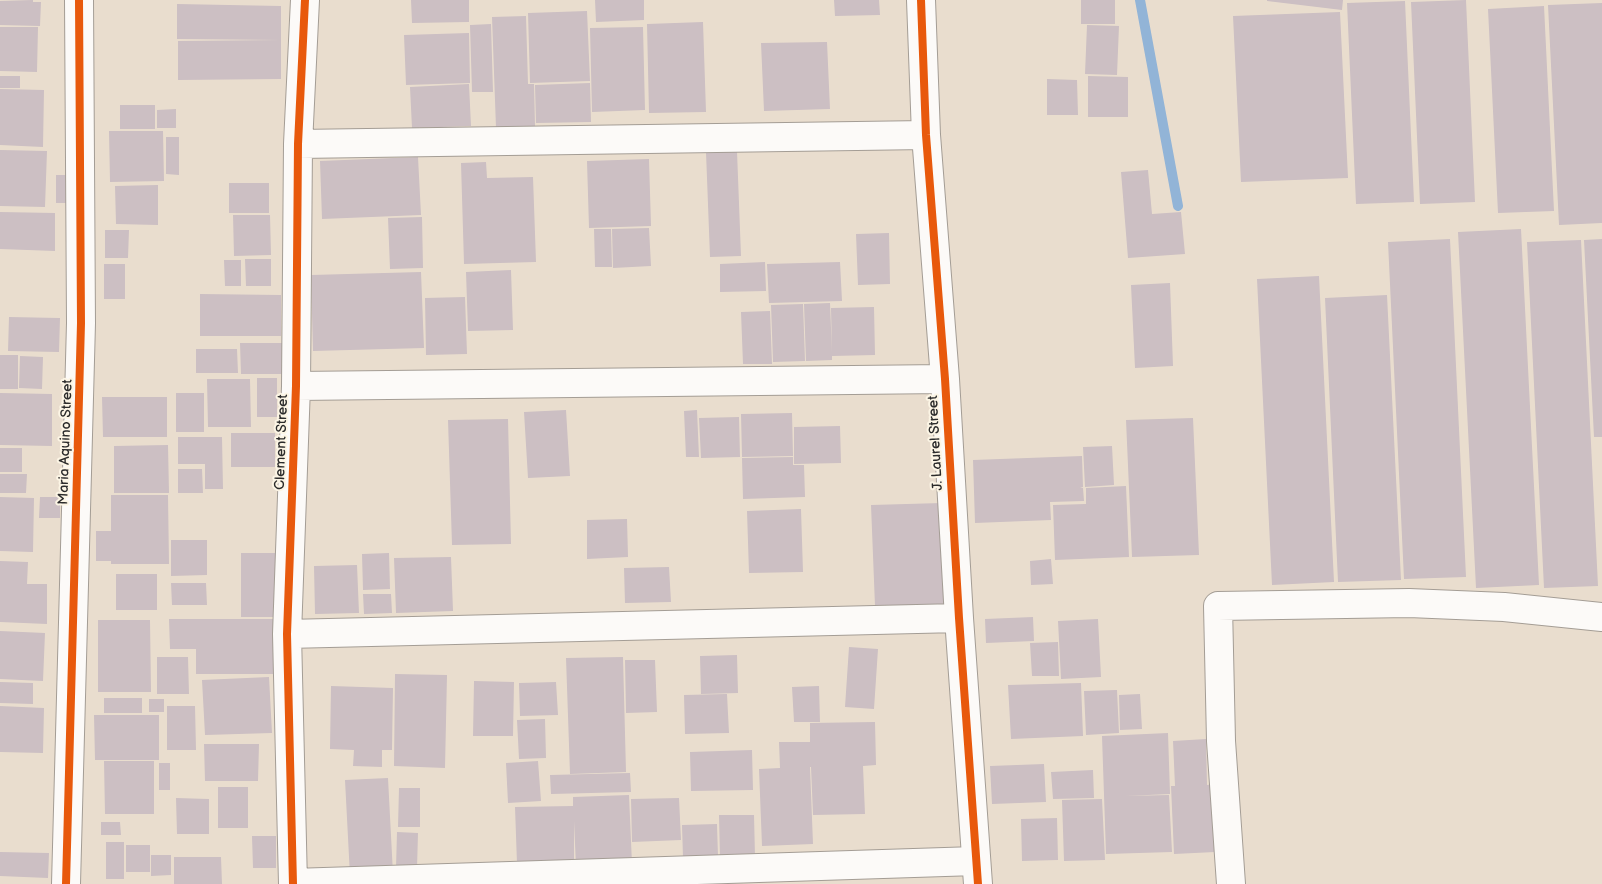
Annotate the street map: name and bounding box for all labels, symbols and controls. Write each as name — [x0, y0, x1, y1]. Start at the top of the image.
street label: Maria Aquino Street — [55, 379, 77, 505]
street label: Clement Street — [272, 394, 292, 490]
street label: J. Laurel Street — [925, 395, 947, 491]

